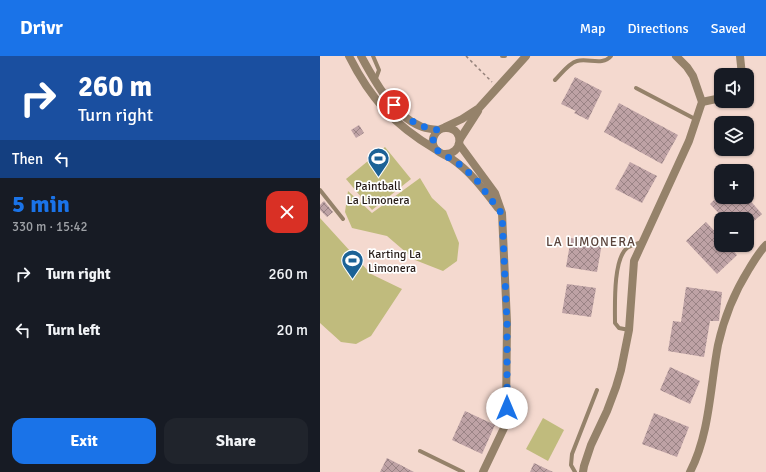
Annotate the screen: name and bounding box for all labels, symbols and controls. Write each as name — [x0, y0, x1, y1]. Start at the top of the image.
text: Drivr — [20, 16, 63, 40]
text: Map — [580, 20, 606, 37]
text: Directions — [628, 20, 689, 37]
text: Saved — [711, 20, 746, 37]
map controls — [714, 68, 754, 252]
button: sound — [714, 68, 754, 108]
text: 260 m — [78, 70, 152, 104]
icon: right — [12, 72, 64, 124]
pin — [377, 88, 411, 122]
icon: arrive — [383, 94, 405, 116]
text: Turn right — [78, 104, 153, 126]
button: layers — [714, 116, 754, 156]
sports icon: Paintball La Limonera — [365, 146, 391, 179]
icon: left — [51, 148, 73, 170]
text: Then — [12, 150, 43, 168]
button: + — [714, 164, 754, 204]
place label: Paintball La Limonera — [347, 179, 409, 208]
text: 5 min — [12, 189, 70, 219]
button: close — [266, 191, 308, 233]
button: − — [714, 212, 754, 252]
text: 330 m · 15:42 — [12, 219, 88, 235]
district label: LA LIMONERA — [546, 234, 636, 250]
place label: Karting La Limonera — [368, 247, 421, 276]
sports icon: Karting La Limonera — [340, 248, 366, 281]
icon: right — [12, 263, 34, 285]
text: Turn right — [46, 265, 111, 283]
text: 260 m — [268, 265, 308, 283]
icon: left — [12, 319, 34, 341]
text: Turn left — [46, 321, 100, 339]
text: 20 m — [277, 321, 308, 339]
position arrow — [486, 387, 528, 429]
button: Exit — [12, 418, 156, 464]
button: Share — [164, 418, 308, 464]

